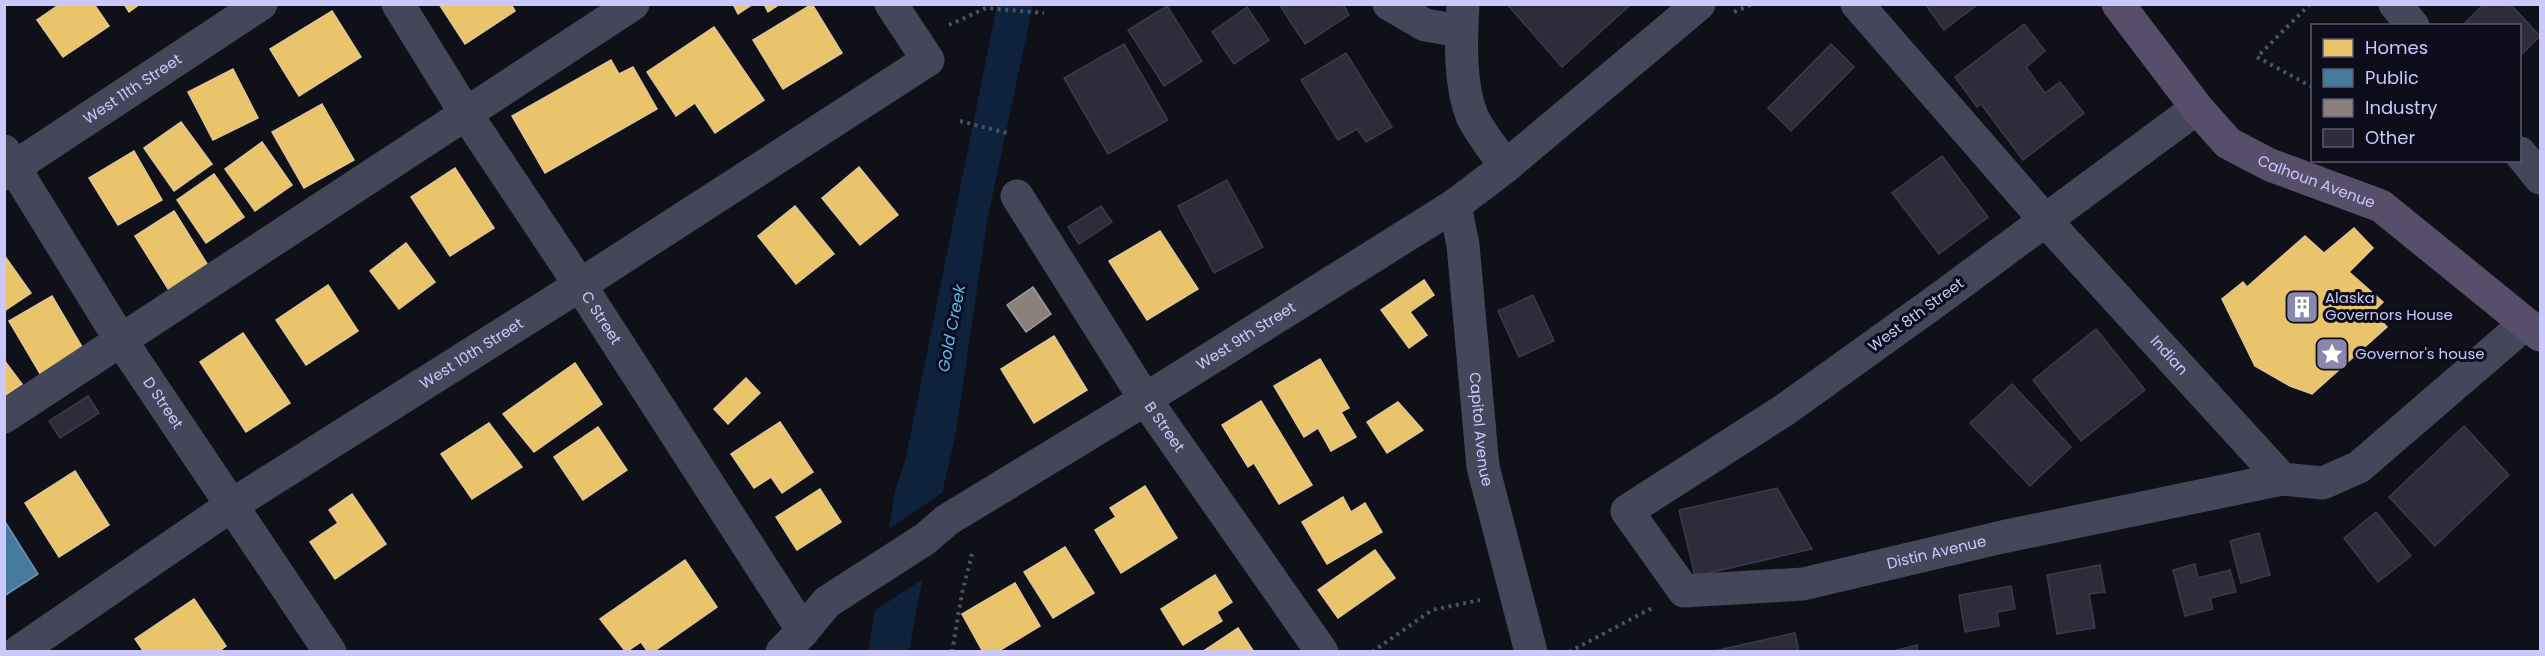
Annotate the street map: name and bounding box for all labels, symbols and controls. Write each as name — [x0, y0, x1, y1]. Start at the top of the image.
legend — [2311, 24, 2521, 162]
text: Homes — [2365, 35, 2428, 60]
street label: West 11th Street — [79, 48, 185, 129]
text: Public — [2365, 65, 2419, 90]
text: Industry — [2365, 95, 2437, 120]
text: Other — [2365, 125, 2415, 150]
street label: Calhoun Avenue — [2254, 149, 2378, 213]
street label: West 8th Street — [1864, 273, 1968, 357]
water label: Gold Creek — [932, 282, 971, 374]
street label: C Street — [577, 287, 627, 348]
place label: Alaska Governors House — [2325, 287, 2453, 325]
building icon: Alaska Governors House — [2284, 289, 2320, 325]
street label: West 9th Street — [1192, 296, 1300, 375]
street label: West 10th Street — [416, 313, 527, 394]
street label: Indian — [2146, 331, 2193, 380]
place icon: Governor's house — [2314, 336, 2350, 372]
place label: Governor's house — [2355, 343, 2485, 364]
street label: Capitol Avenue — [1465, 371, 1499, 489]
street label: D Street — [138, 373, 188, 433]
street label: B Street — [1140, 397, 1190, 456]
street label: Distin Avenue — [1885, 530, 1988, 574]

